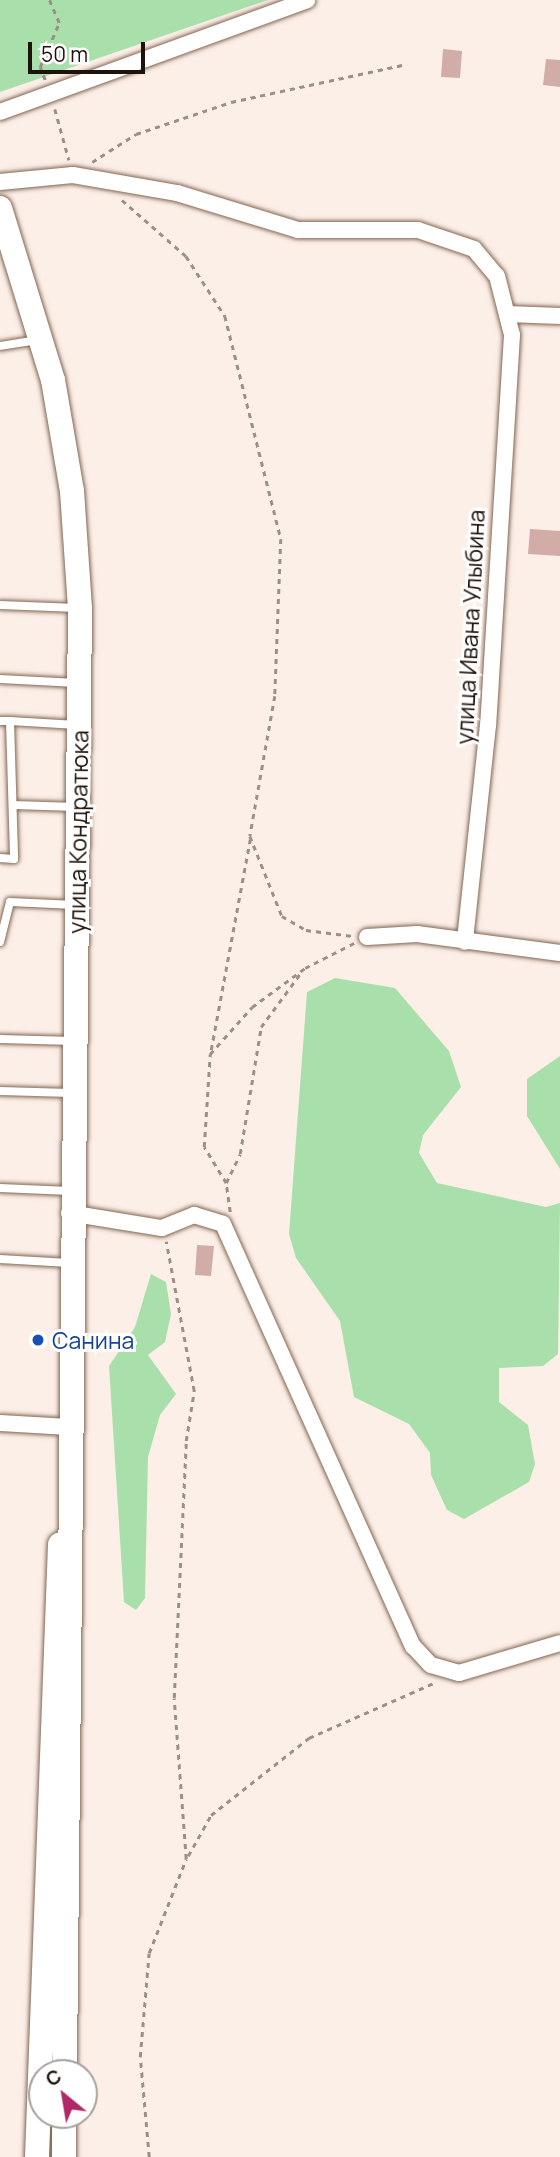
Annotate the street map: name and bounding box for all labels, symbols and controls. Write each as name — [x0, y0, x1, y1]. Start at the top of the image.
scale bar — [32, 28, 149, 72]
text: 50 m — [41, 40, 88, 68]
street label: улица Ивана Улыбина — [450, 509, 490, 745]
street label: улица Кондратюка — [62, 730, 94, 934]
place label: Санина — [52, 1326, 134, 1354]
marker: Санина — [30, 1332, 46, 1348]
north arrow — [28, 2059, 98, 2129]
text: С — [41, 2063, 66, 2092]

